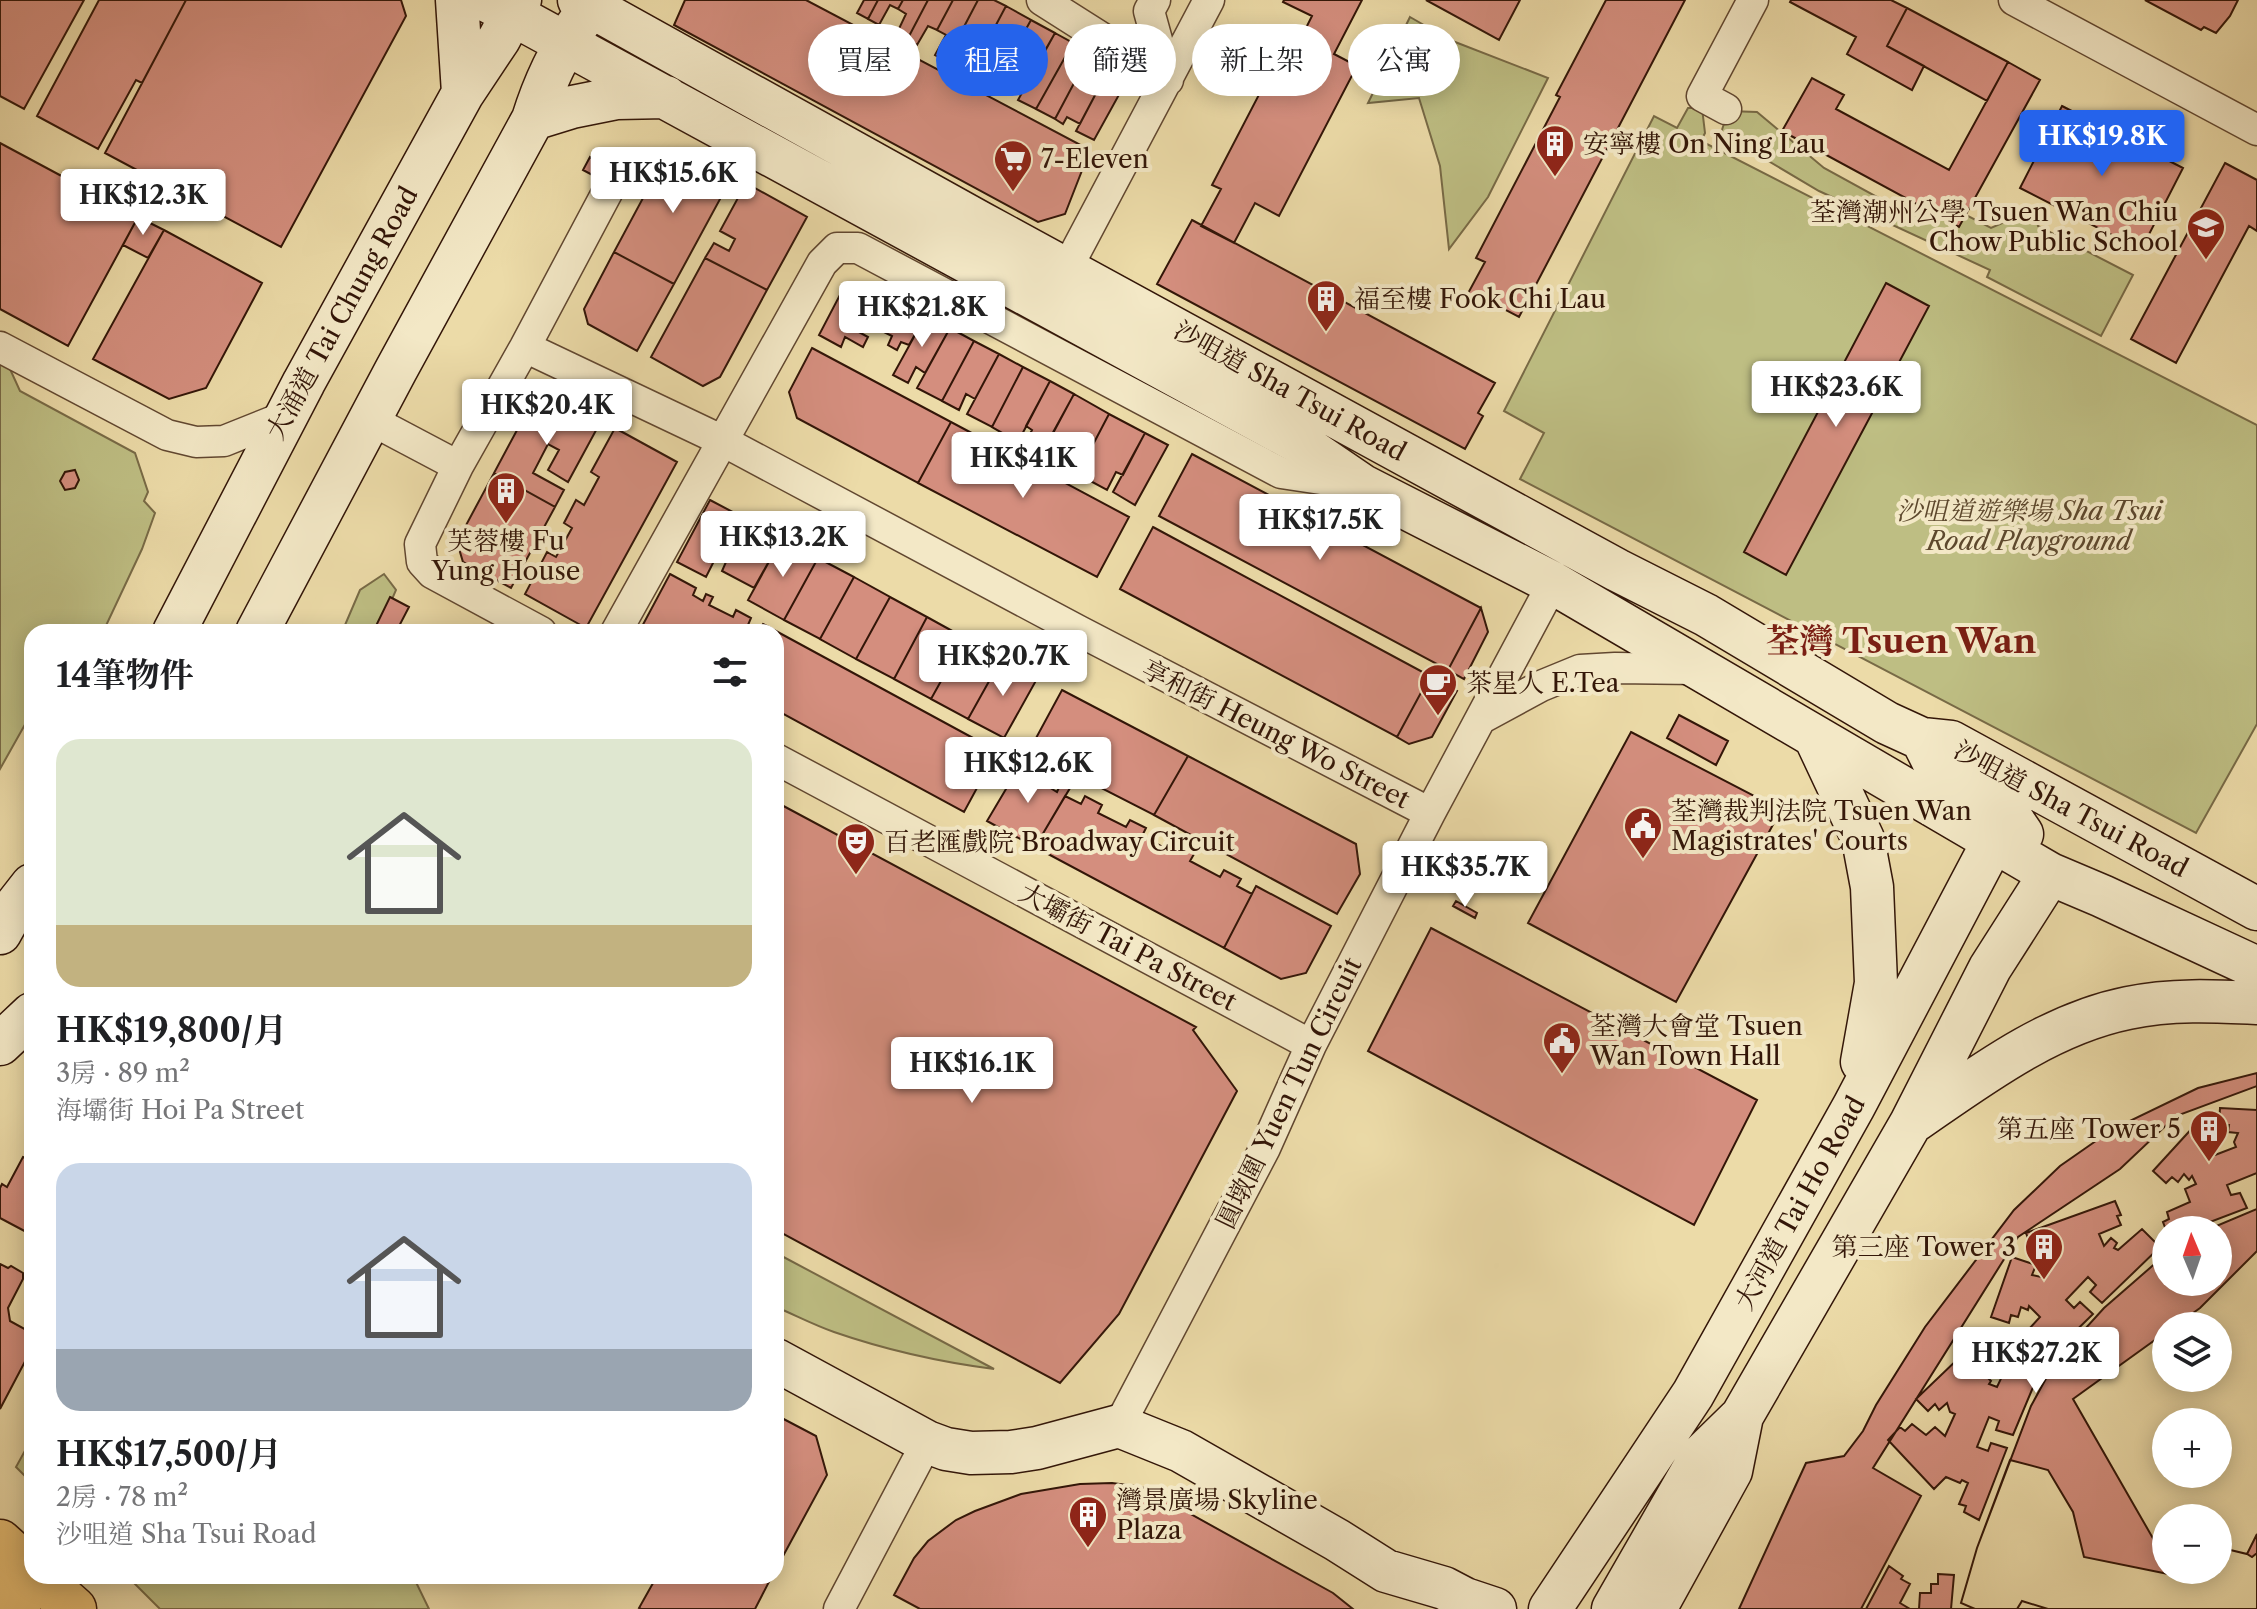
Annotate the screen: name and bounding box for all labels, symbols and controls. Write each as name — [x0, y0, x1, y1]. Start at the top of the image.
chip: 買屋 — [808, 24, 920, 96]
chip: 租屋 — [936, 24, 1048, 96]
chip: 篩選 — [1064, 24, 1176, 96]
chip: 新上架 — [1192, 24, 1332, 96]
chip: 公寓 — [1348, 24, 1460, 96]
pin: HK$19.8K — [2019, 110, 2185, 178]
text: HK$19.8K — [2037, 120, 2167, 152]
building icon: 安寧樓 On Ning Lau — [1534, 123, 1576, 178]
place label: 安寧樓 On Ning Lau — [1583, 128, 1826, 160]
supermarket icon: 7-Eleven — [992, 138, 1034, 193]
place label: 7-Eleven — [1041, 143, 1149, 175]
pin: HK$15.6K — [590, 147, 756, 215]
text: HK$15.6K — [609, 157, 737, 189]
pin: HK$12.3K — [60, 169, 226, 237]
text: HK$12.3K — [79, 179, 207, 211]
street label: 大涌道 Tai Chung Road — [259, 181, 425, 445]
place label: 荃灣潮州公學 Tsuen Wan Chiu Chow Public School — [1810, 196, 2178, 258]
school or university icon: 荃灣潮州公學 Tsuen Wan Chiu Chow Public School — [2185, 206, 2227, 261]
building icon: 福至樓 Fook Chi Lau — [1305, 278, 1347, 333]
pin: HK$21.8K — [839, 281, 1005, 349]
place label: 福至樓 Fook Chi Lau — [1354, 283, 1606, 315]
text: HK$21.8K — [857, 291, 987, 323]
street label: 沙咀道 Sha Tsui Road — [1168, 314, 1412, 468]
pin: HK$23.6K — [1753, 361, 1919, 429]
text: HK$23.6K — [1770, 371, 1902, 403]
pin: HK$20.4K — [464, 379, 630, 447]
text: HK$20.4K — [480, 389, 614, 421]
pin: HK$41K — [958, 432, 1088, 500]
text: HK$41K — [970, 442, 1076, 474]
building icon: 芙蓉樓 Fu Yung House — [485, 470, 527, 525]
pin: HK$17.5K — [1237, 494, 1403, 562]
park label: 沙咀道遊樂場 Sha Tsui Road Playground — [1896, 495, 2164, 557]
text: HK$17.5K — [1257, 504, 1383, 536]
pin: HK$13.2K — [700, 511, 866, 579]
text: HK$13.2K — [719, 521, 847, 553]
place label: 芙蓉樓 Fu Yung House — [431, 525, 580, 587]
district label: 荃灣 Tsuen Wan — [1766, 620, 2036, 662]
pin: HK$20.7K — [920, 630, 1086, 698]
text: HK$20.7K — [937, 640, 1069, 672]
icon: filters — [708, 650, 752, 694]
street label: 享和街 Heung Wo Street — [1137, 653, 1416, 816]
text: 14筆物件 — [56, 654, 193, 696]
cafe icon: 茶星人 E.Tea — [1417, 662, 1459, 717]
place label: 茶星人 E.Tea — [1466, 667, 1620, 699]
street label: 沙咀道 Sha Tsui Road — [1948, 734, 2194, 884]
pin: HK$12.6K — [945, 737, 1111, 805]
text: HK$12.6K — [963, 747, 1093, 779]
icon: home — [332, 791, 476, 935]
place label: 荃灣裁判法院 Tsuen Wan Magistrates' Courts — [1671, 795, 1972, 857]
public building icon: 荃灣裁判法院 Tsuen Wan Magistrates' Courts — [1622, 805, 1664, 860]
theatre icon: 百老匯戲院 Broadway Circuit — [835, 821, 877, 876]
place label: 百老匯戲院 Broadway Circuit — [884, 826, 1235, 858]
pin: HK$35.7K — [1382, 841, 1548, 909]
text: HK$35.7K — [1400, 851, 1530, 883]
street label: 大壩街 Tai Pa Street — [1014, 876, 1243, 1018]
street label: 圓墩圍 Yuen Tun Circuit — [1209, 952, 1369, 1234]
text: HK$19,800/月 — [56, 1009, 287, 1051]
place label: 荃灣大會堂 Tsuen Wan Town Hall — [1589, 1010, 1803, 1072]
public building icon: 荃灣大會堂 Tsuen Wan Town Hall — [1541, 1020, 1583, 1075]
pin: HK$16.1K — [889, 1037, 1055, 1105]
text: HK$16.1K — [909, 1047, 1035, 1079]
text: 3房 · 89 m² — [56, 1057, 190, 1089]
street label: 大河道 Tai Ho Road — [1728, 1090, 1872, 1315]
text: 海壩街 Hoi Pa Street — [56, 1094, 304, 1126]
building icon: 第五座 Tower 5 — [2188, 1108, 2230, 1163]
place label: 第五座 Tower 5 — [1997, 1113, 2181, 1145]
icon: home — [332, 1215, 476, 1359]
north arrow — [2152, 1216, 2232, 1296]
map controls — [2152, 1216, 2232, 1584]
building icon: 第三座 Tower 3 — [2023, 1226, 2065, 1281]
place label: 第三座 Tower 3 — [1832, 1231, 2016, 1263]
button: layers — [2152, 1312, 2232, 1392]
pin: HK$27.2K — [1953, 1327, 2119, 1395]
text: HK$27.2K — [1971, 1337, 2101, 1369]
button: + — [2152, 1408, 2232, 1488]
text: HK$17,500/月 — [56, 1433, 282, 1475]
text: 2房 · 78 m² — [56, 1481, 188, 1513]
place label: 灣景廣場 Skyline Plaza — [1116, 1484, 1318, 1546]
building icon: 灣景廣場 Skyline Plaza — [1067, 1494, 1109, 1549]
button: − — [2152, 1504, 2232, 1584]
text: 沙咀道 Sha Tsui Road — [56, 1518, 316, 1550]

